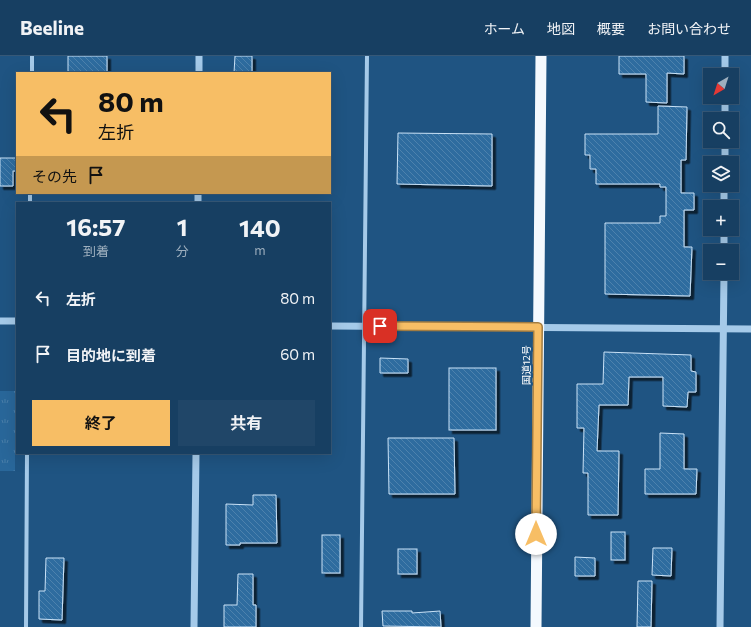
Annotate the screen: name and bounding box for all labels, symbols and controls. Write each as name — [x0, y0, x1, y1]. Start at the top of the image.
text: Beeline — [20, 16, 84, 39]
text: ホーム — [483, 20, 525, 37]
text: 地図 — [547, 20, 575, 37]
text: 概要 — [597, 20, 625, 37]
text: お問い合わせ — [647, 20, 731, 37]
north arrow — [703, 68, 739, 104]
map controls — [703, 68, 739, 280]
text: 80 m — [98, 84, 164, 118]
icon: left — [32, 88, 84, 140]
button: search — [703, 112, 739, 148]
text: 左折 — [98, 121, 134, 143]
button: layers — [703, 156, 739, 192]
icon: arrive — [85, 164, 107, 186]
text: その先 — [32, 167, 77, 185]
button: + — [703, 200, 739, 236]
text: 16:57 — [66, 212, 126, 241]
text: 1 — [177, 212, 188, 241]
text: 140 — [239, 213, 281, 242]
text: m — [254, 242, 266, 258]
text: 到着 — [83, 243, 109, 259]
text: 分 — [176, 243, 189, 259]
button: − — [703, 244, 739, 280]
icon: left — [32, 287, 54, 309]
text: 80 m — [280, 289, 315, 307]
text: 左折 — [66, 290, 96, 308]
pin — [363, 309, 397, 343]
icon: arrive — [369, 315, 391, 337]
icon: arrive — [32, 343, 54, 365]
text: 60 m — [280, 345, 315, 363]
street label: 国道12号 — [520, 345, 532, 385]
text: 目的地に到着 — [66, 346, 156, 364]
button: 終了 — [32, 400, 170, 446]
button: 共有 — [178, 400, 315, 446]
position arrow — [515, 513, 557, 555]

